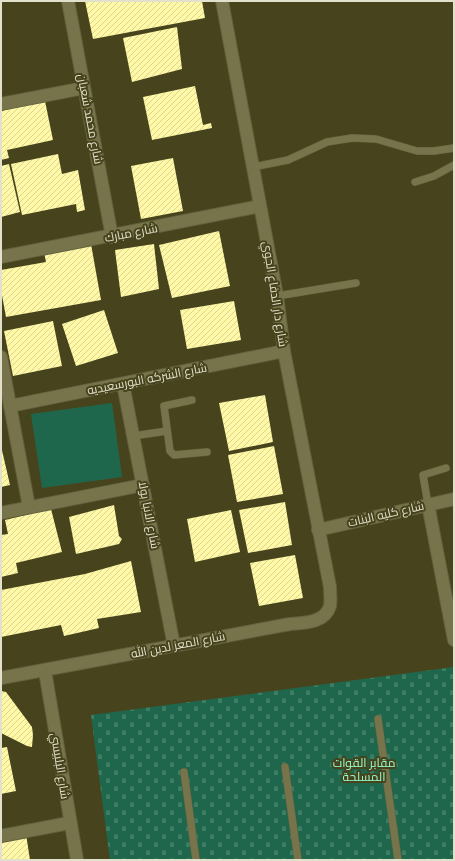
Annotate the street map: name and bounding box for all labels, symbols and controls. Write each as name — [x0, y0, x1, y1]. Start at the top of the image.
street label: شارع محمد شعبان — [73, 73, 106, 166]
street label: شارع مبارك — [103, 221, 159, 246]
street label: شارع دار الدفاع الجوي — [257, 240, 290, 348]
street label: شارع الشركه البورسعيديه — [86, 360, 208, 398]
street label: شارع الانبا بولا — [135, 480, 162, 550]
street label: شارع كليه البنات — [347, 498, 426, 531]
street label: شارع المعز لدين الله — [130, 628, 227, 662]
street label: شارع البلبيسي — [45, 732, 72, 801]
park label: مقابر القوات المسلحة — [333, 756, 395, 784]

